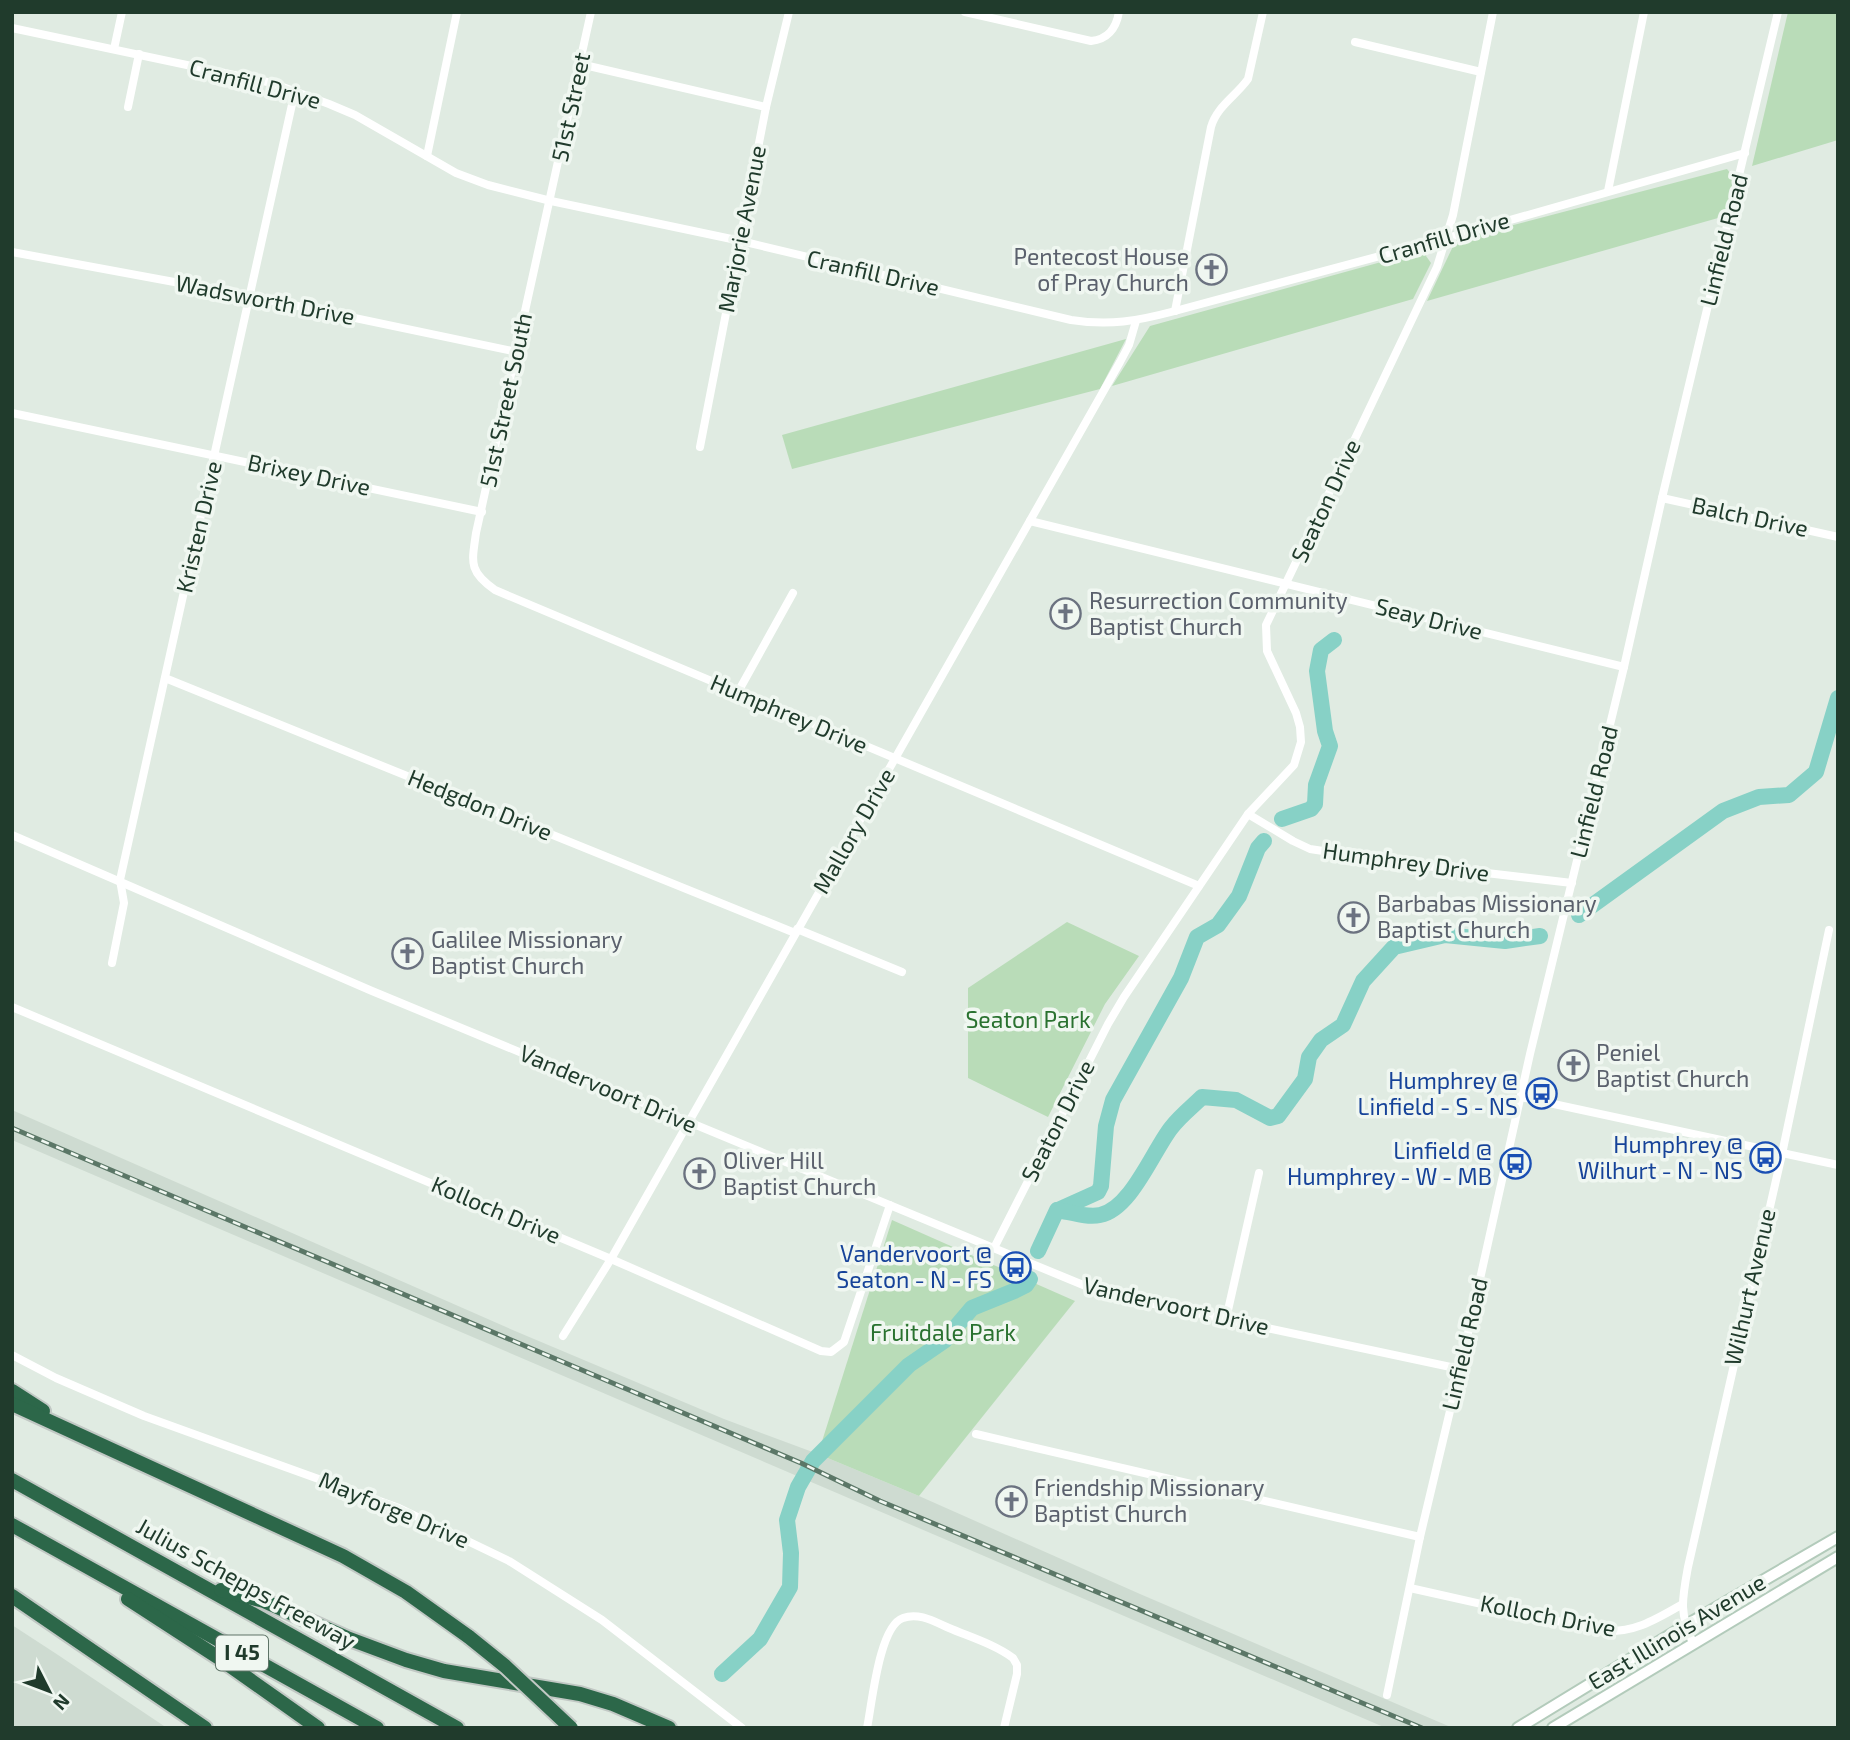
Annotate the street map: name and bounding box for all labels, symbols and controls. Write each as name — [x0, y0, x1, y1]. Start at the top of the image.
street label: 51st Street — [545, 49, 595, 164]
street label: Cranfill Drive — [186, 52, 324, 114]
street label: Marjorie Avenue — [711, 143, 771, 315]
street label: Linfield Road — [1693, 171, 1753, 309]
street label: Cranfill Drive — [1375, 205, 1513, 269]
place label: Pentecost House of Pray Church — [1013, 242, 1189, 296]
street label: Cranfill Drive — [804, 243, 942, 301]
church icon: Pentecost House of Pray Church — [1195, 253, 1229, 287]
street label: Wadsworth Drive — [173, 268, 357, 330]
street label: 51st Street South — [473, 310, 537, 489]
street label: Seaton Drive — [1284, 434, 1366, 567]
street label: Brixey Drive — [245, 447, 373, 501]
street label: Kristen Drive — [169, 458, 227, 595]
street label: Balch Drive — [1690, 490, 1811, 542]
place label: Resurrection Community Baptist Church — [1089, 586, 1348, 640]
street label: Seay Drive — [1373, 591, 1486, 645]
church icon: Resurrection Community Baptist Church — [1049, 597, 1083, 631]
street label: Humphrey Drive — [707, 667, 872, 759]
street label: Linfield Road — [1563, 723, 1623, 861]
street label: Hedgdon Drive — [404, 762, 557, 846]
street label: Mallory Drive — [806, 763, 900, 898]
street label: Humphrey Drive — [1321, 835, 1491, 887]
place label: Barbabas Missionary Baptist Church — [1377, 889, 1597, 943]
church icon: Barbabas Missionary Baptist Church — [1337, 900, 1371, 934]
place label: Galilee Missionary Baptist Church — [431, 925, 623, 979]
church icon: Galilee Missionary Baptist Church — [391, 936, 425, 970]
park label: Seaton Park — [965, 1005, 1091, 1033]
street label: Vandervoort Drive — [515, 1038, 701, 1138]
place label: Peniel Baptist Church — [1596, 1038, 1749, 1092]
church icon: Peniel Baptist Church — [1556, 1049, 1590, 1083]
street label: Seaton Drive — [1014, 1055, 1100, 1186]
place label: Humphrey @ Linfield - S - NS — [1358, 1066, 1518, 1120]
bus stop icon: Humphrey @ Linfield - S - NS — [1524, 1077, 1558, 1111]
place label: Humphrey @ Wilhurt - N - NS — [1578, 1130, 1743, 1184]
place label: Linfield @ Humphrey - W - MB — [1287, 1136, 1492, 1190]
bus stop icon: Humphrey @ Wilhurt - N - NS — [1749, 1141, 1783, 1175]
place label: Oliver Hill Baptist Church — [723, 1146, 876, 1200]
bus stop icon: Linfield @ Humphrey - W - MB — [1498, 1147, 1532, 1181]
church icon: Oliver Hill Baptist Church — [683, 1157, 717, 1191]
street label: Kolloch Drive — [428, 1169, 565, 1249]
street label: Wilhurt Avenue — [1717, 1205, 1781, 1368]
place label: Vandervoort @ Seaton - N - FS — [836, 1239, 992, 1293]
bus stop icon: Vandervoort @ Seaton - N - FS — [998, 1250, 1032, 1284]
street label: Vandervoort Drive — [1081, 1270, 1272, 1340]
street label: Linfield Road — [1435, 1275, 1493, 1413]
park label: Fruitdale Park — [870, 1318, 1016, 1346]
street label: Mayforge Drive — [315, 1465, 474, 1553]
place label: Friendship Missionary Baptist Church — [1034, 1473, 1264, 1527]
church icon: Friendship Missionary Baptist Church — [994, 1484, 1028, 1518]
street label: Julius Schepps Freeway — [132, 1511, 361, 1655]
street label: East Illinois Avenue — [1583, 1567, 1770, 1695]
street label: Kolloch Drive — [1478, 1588, 1618, 1642]
road number: I 45 — [216, 1636, 268, 1670]
north arrow — [14, 1656, 84, 1726]
text: N — [49, 1690, 75, 1716]

